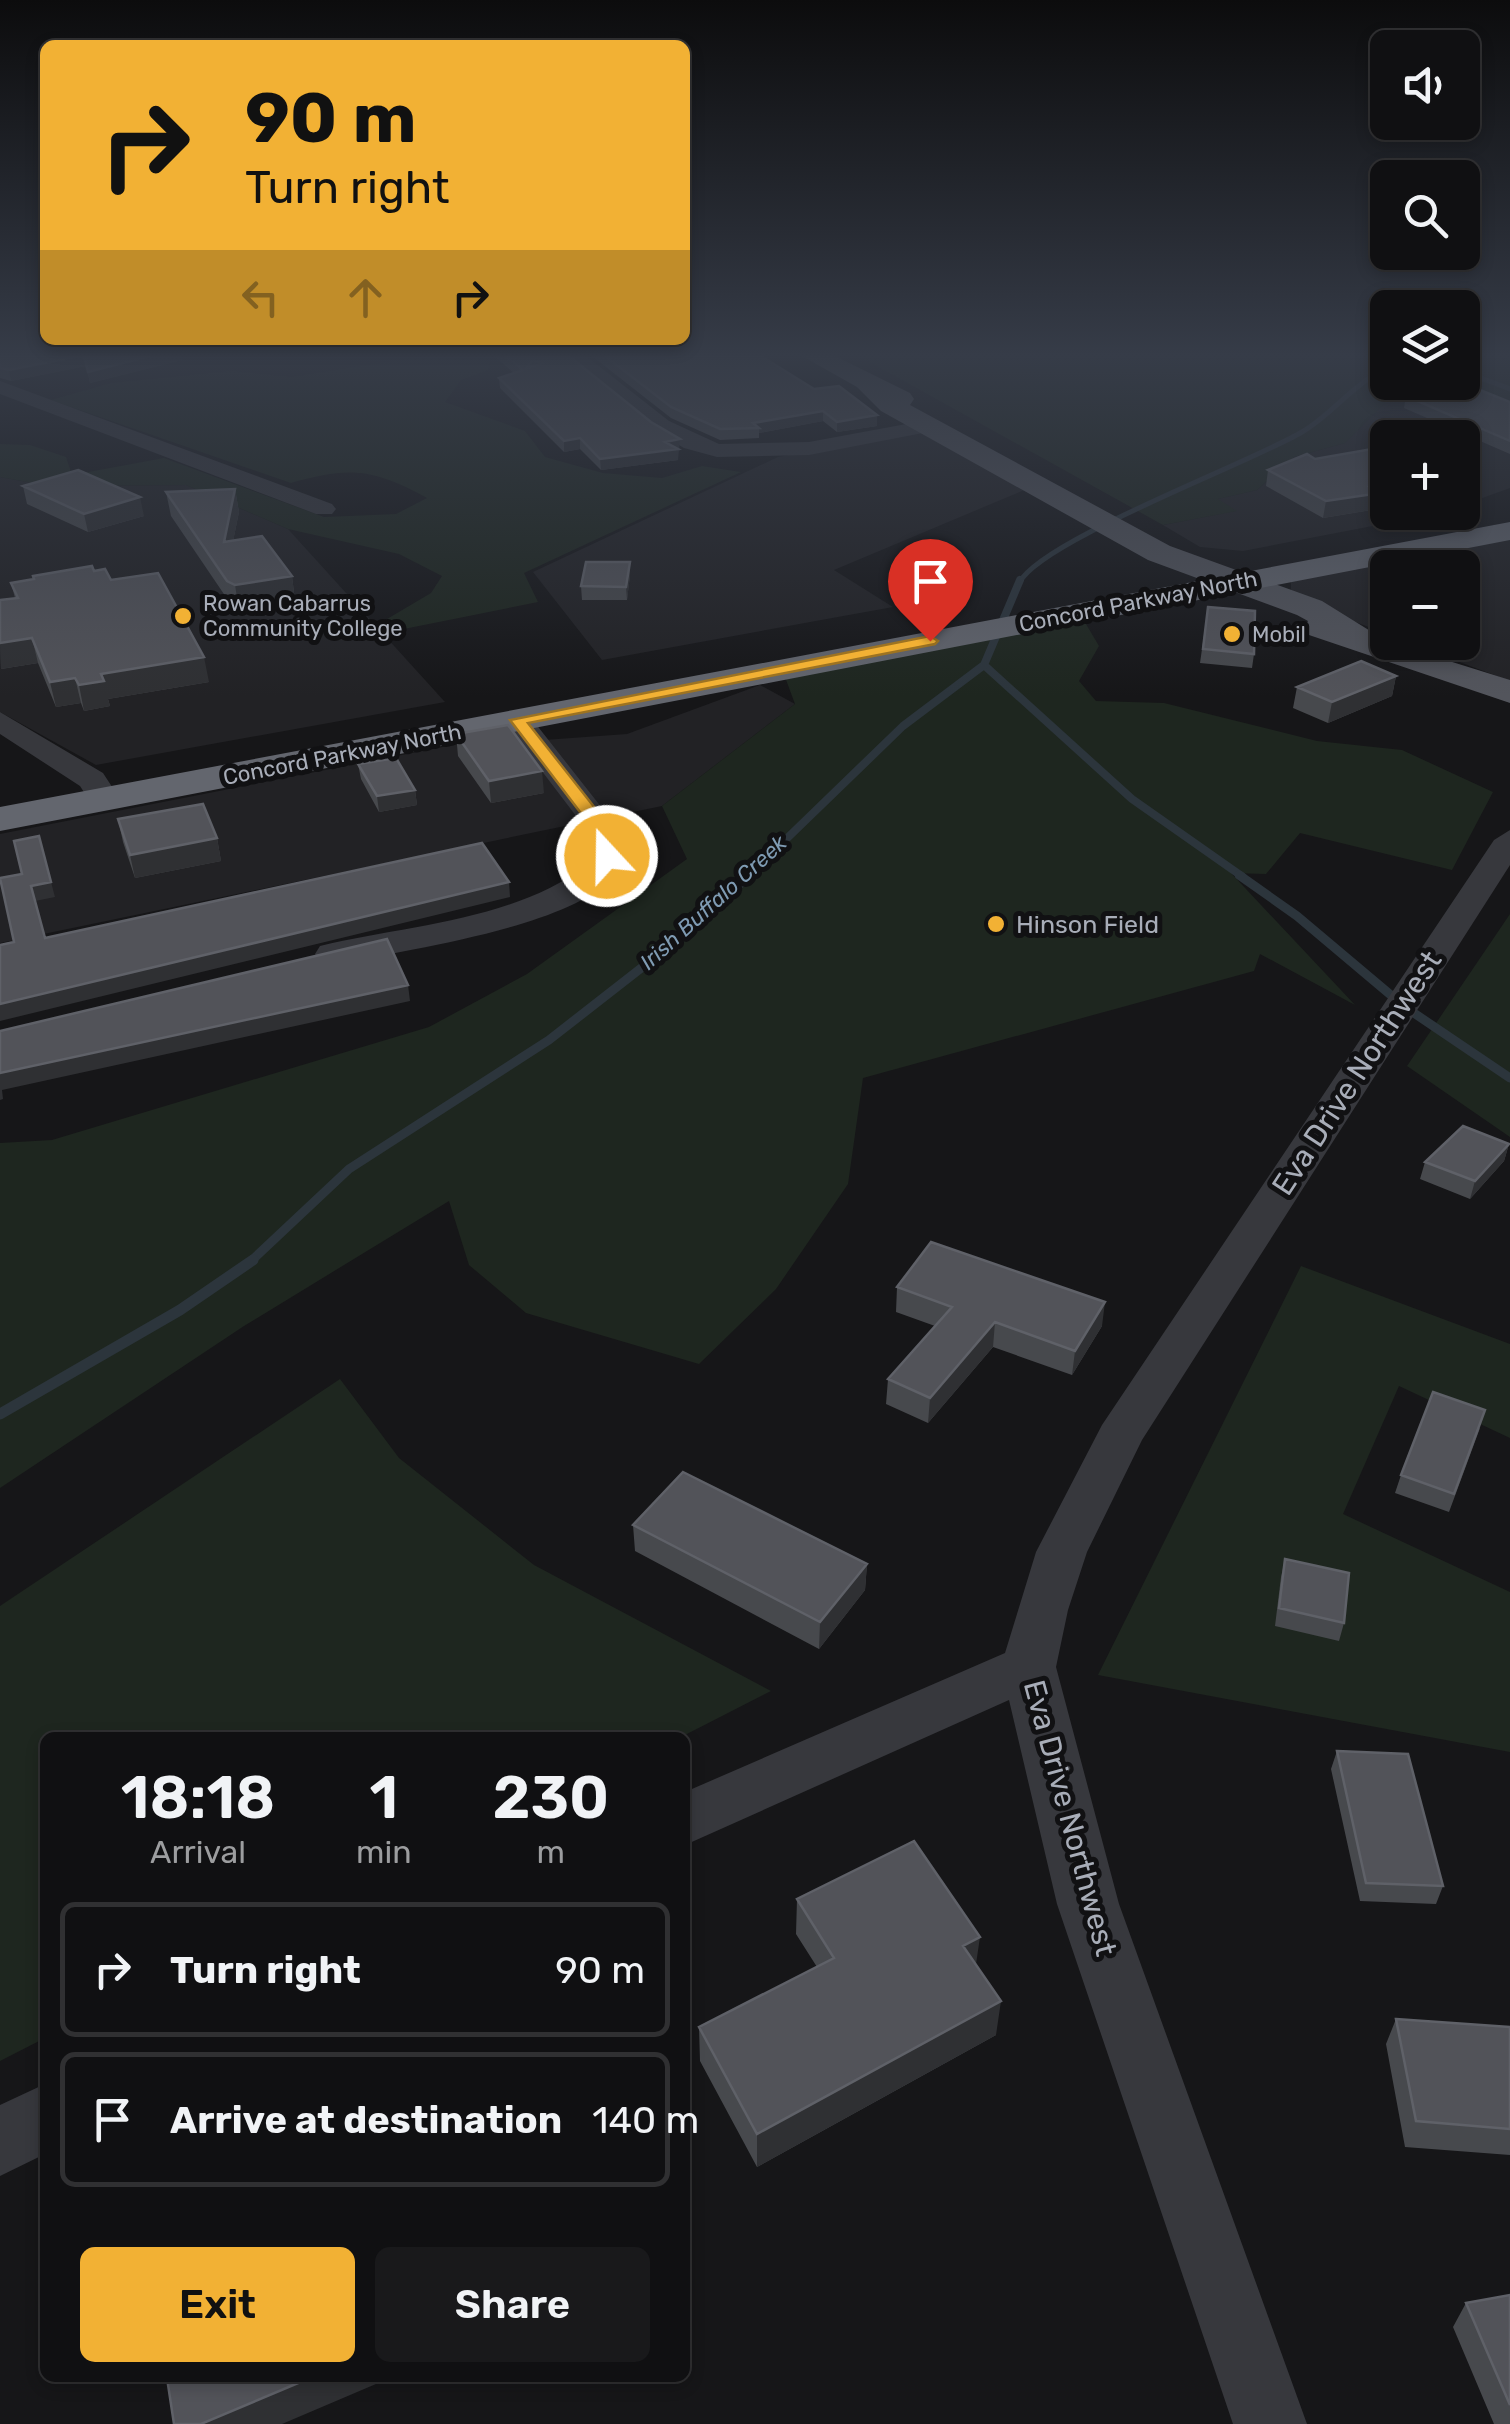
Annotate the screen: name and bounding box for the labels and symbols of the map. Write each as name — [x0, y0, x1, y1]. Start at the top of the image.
pin — [888, 539, 973, 642]
street label: Concord Parkway North — [1017, 565, 1260, 638]
place label: Rowan Cabarrus Community College — [203, 590, 403, 642]
marker: Rowan Cabarrus Community College — [172, 605, 194, 627]
place label: Mobil — [1252, 621, 1306, 648]
marker: Mobil — [1221, 623, 1243, 645]
street label: Concord Parkway North — [221, 718, 464, 791]
position arrow — [555, 804, 659, 908]
water label: Irish Buffalo Creek — [634, 829, 793, 975]
place label: Hinson Field — [1016, 910, 1159, 939]
marker: Hinson Field — [985, 913, 1007, 935]
street label: Eva Drive Northwest — [1265, 944, 1450, 1202]
street label: Eva Drive Northwest — [1016, 1676, 1124, 1960]

